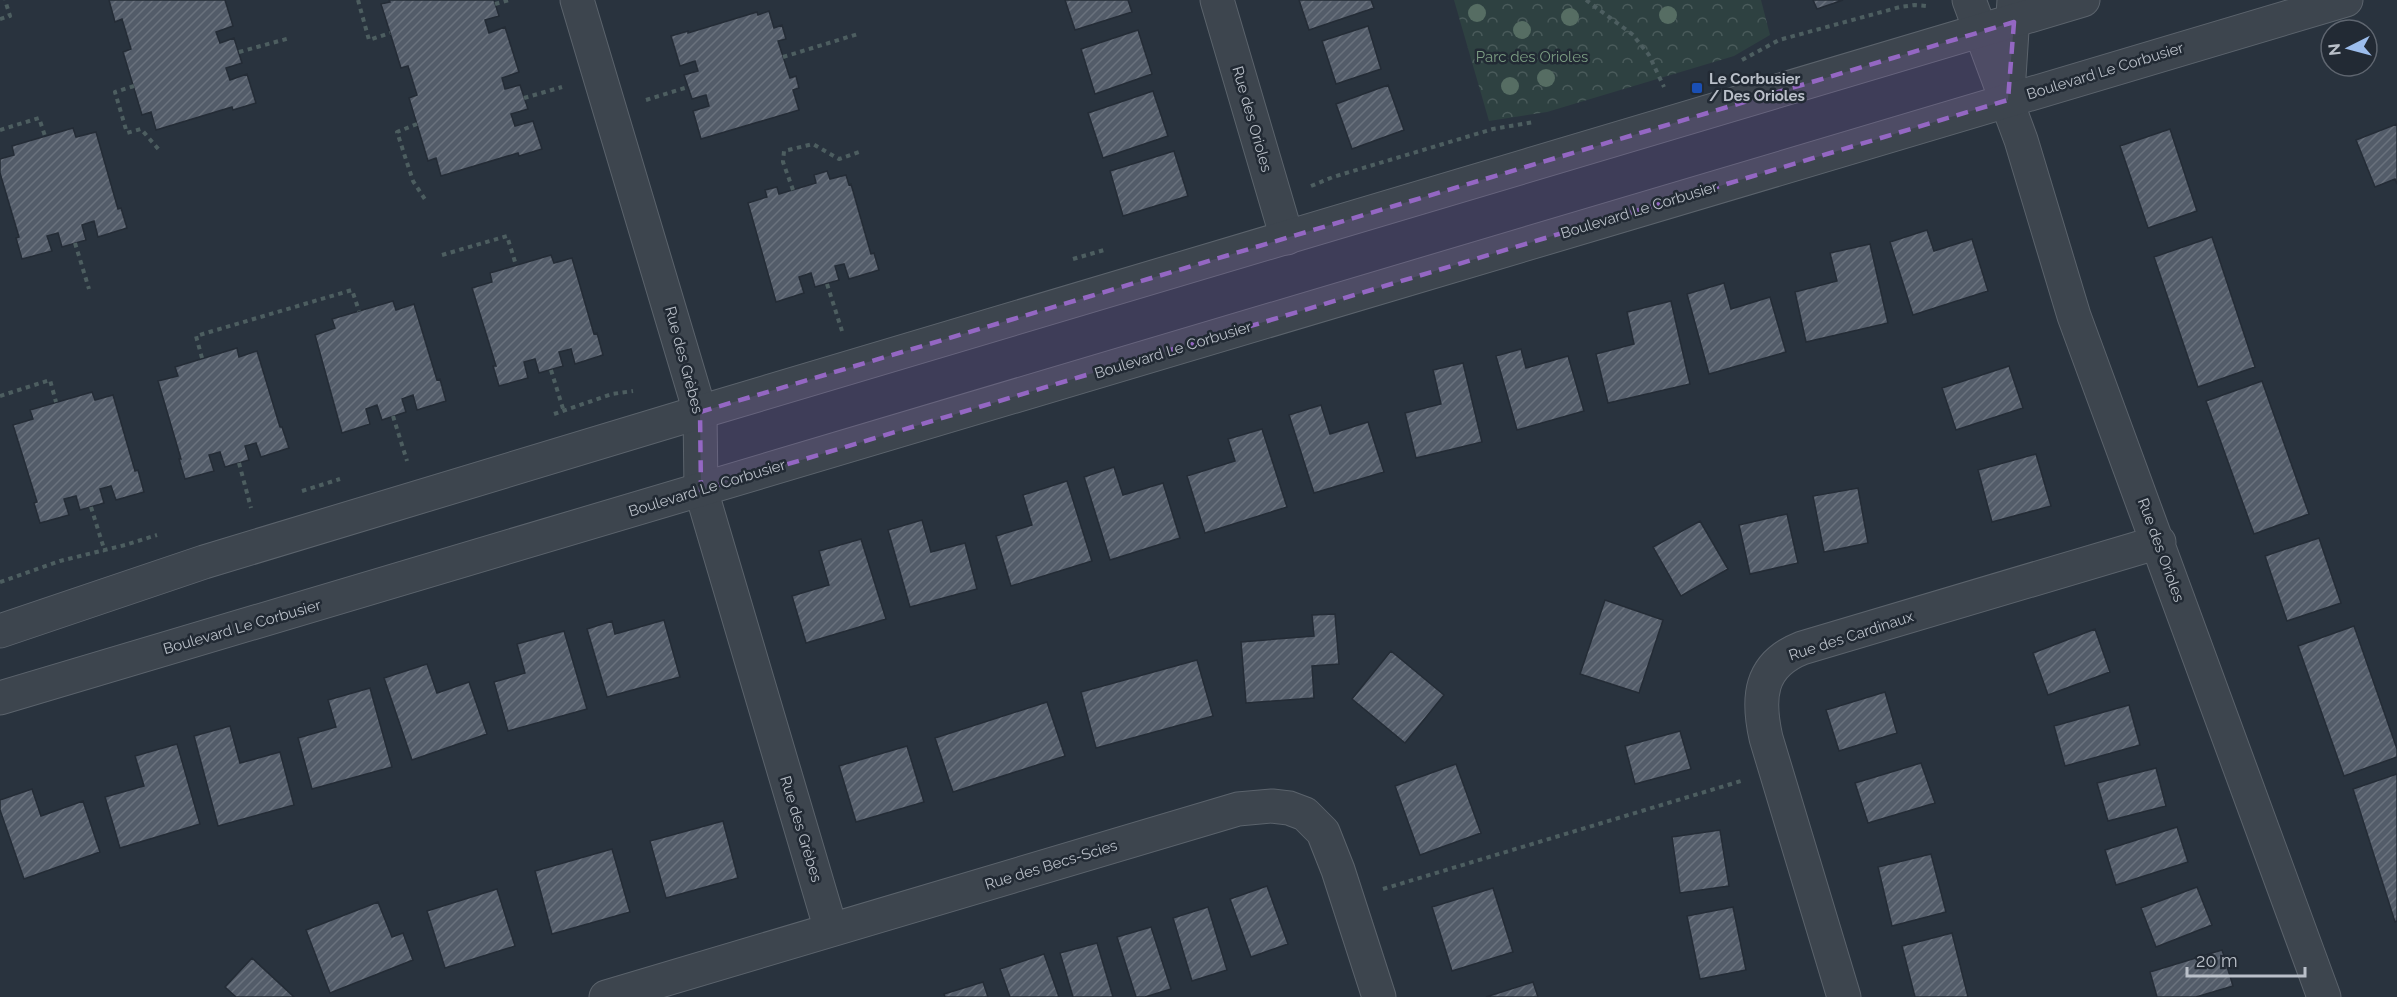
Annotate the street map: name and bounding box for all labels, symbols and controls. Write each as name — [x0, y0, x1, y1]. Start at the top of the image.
north arrow — [2319, 18, 2379, 78]
street label: Boulevard Le Corbusier — [2024, 38, 2186, 103]
text: N — [2324, 42, 2345, 57]
park label: Parc des Orioles — [1476, 48, 1588, 66]
street label: Rue des Orioles — [1228, 64, 1276, 174]
place label: Le Corbusier / Des Orioles — [1709, 70, 1805, 105]
marker: Le Corbusier / Des Orioles — [1690, 81, 1704, 95]
street label: Boulevard Le Corbusier — [1558, 177, 1720, 242]
street label: Rue des Grèbes — [661, 304, 707, 416]
street label: Boulevard Le Corbusier — [1092, 317, 1254, 382]
street label: Boulevard Le Corbusier — [626, 455, 788, 520]
street label: Rue des Orioles — [2134, 496, 2188, 604]
street label: Boulevard Le Corbusier — [161, 596, 324, 658]
street label: Rue des Cardinaux — [1786, 607, 1916, 665]
street label: Rue des Grèbes — [776, 774, 826, 884]
street label: Rue des Becs-Scies — [983, 836, 1119, 894]
scale bar — [2187, 940, 2306, 978]
text: 20 m — [2196, 950, 2238, 971]

